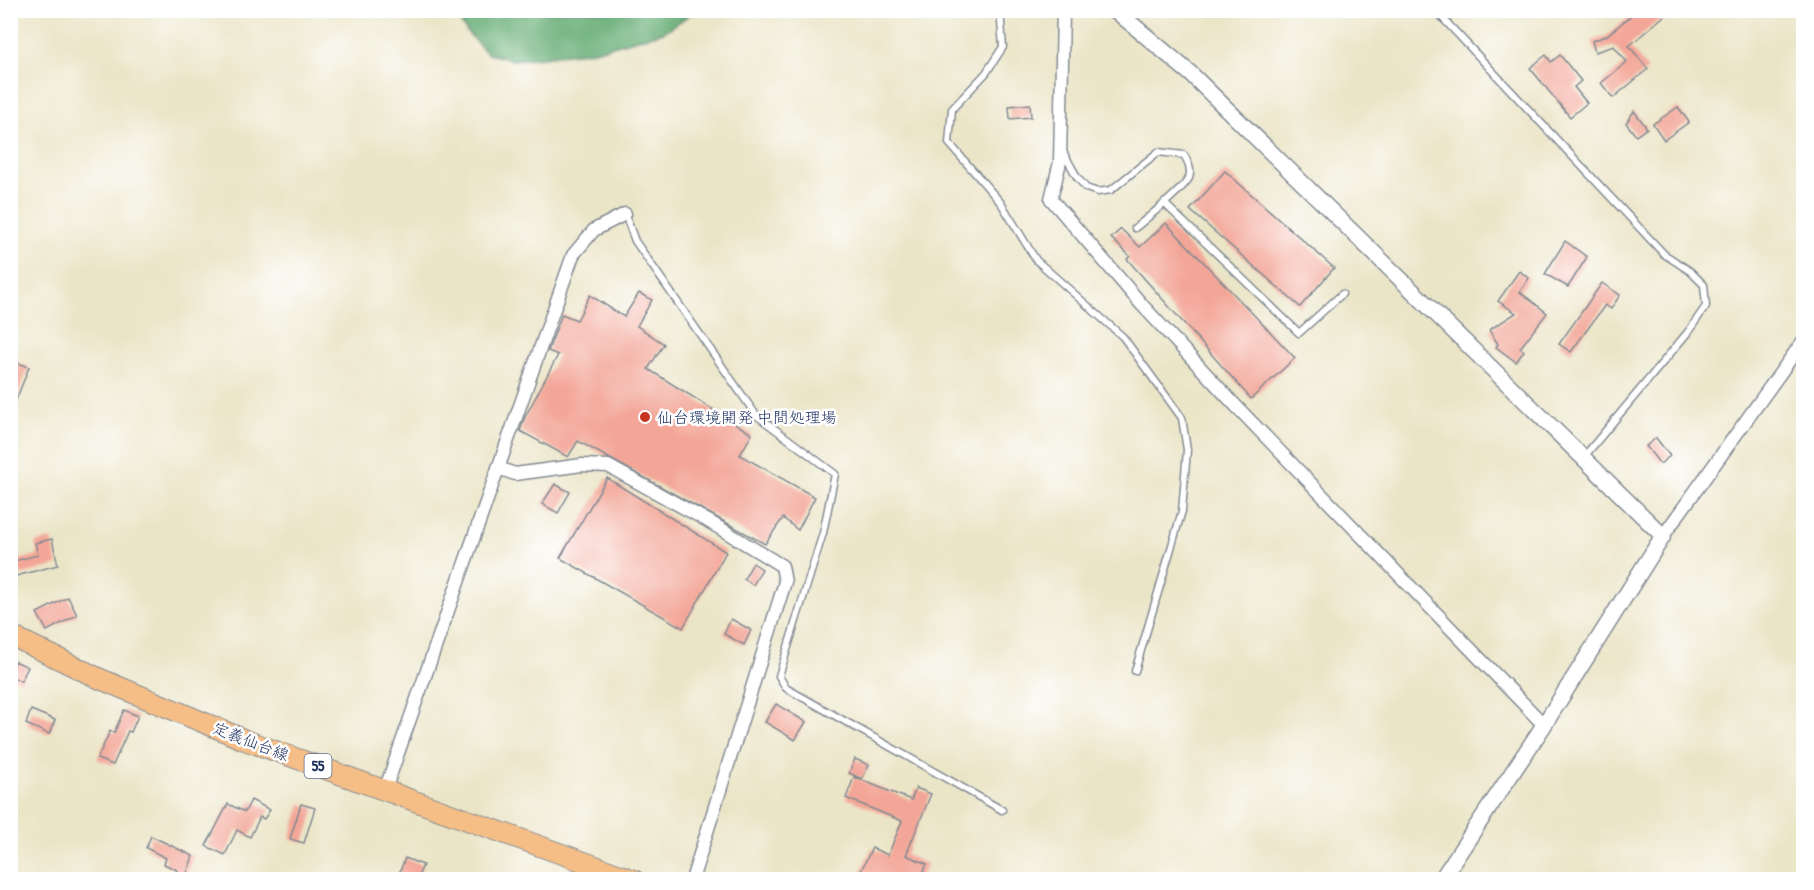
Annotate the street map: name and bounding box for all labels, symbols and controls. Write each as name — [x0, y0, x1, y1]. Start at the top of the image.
place label: 仙台環境開発 中間処理場 — [657, 406, 837, 428]
marker: 仙台環境開発 中間処理場 — [638, 410, 652, 424]
street label: 定義仙台線 — [210, 716, 292, 766]
road number: 55 — [304, 754, 332, 778]

